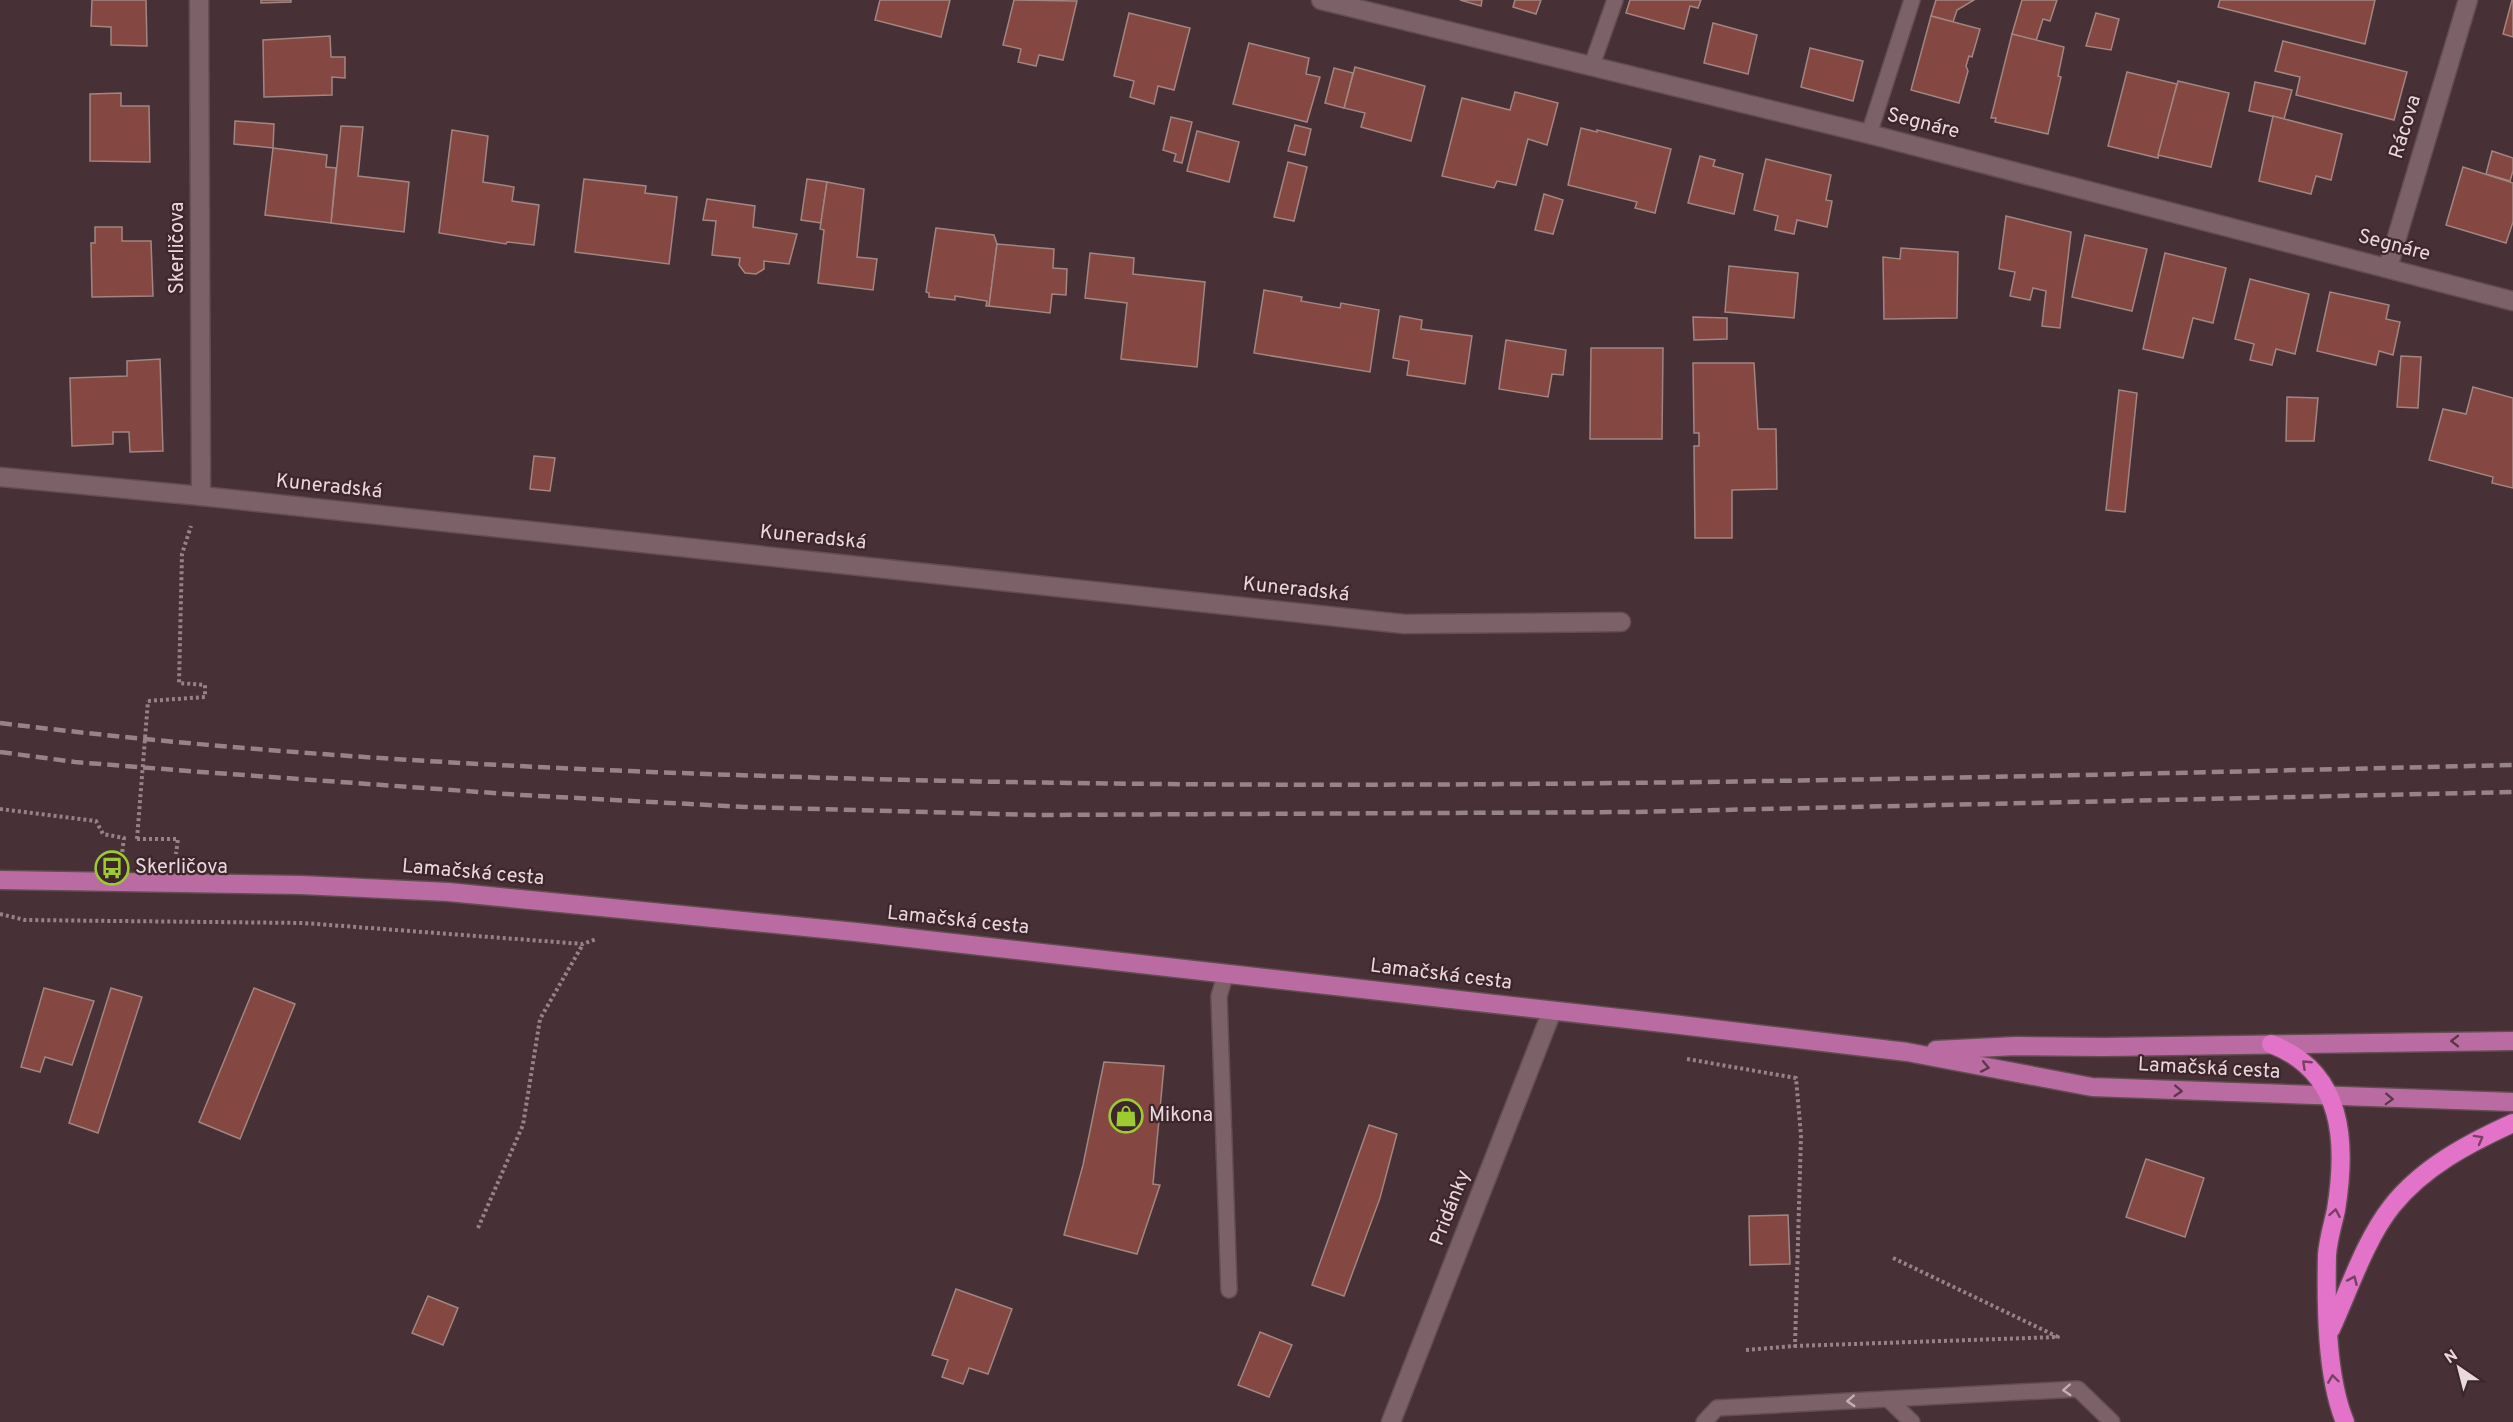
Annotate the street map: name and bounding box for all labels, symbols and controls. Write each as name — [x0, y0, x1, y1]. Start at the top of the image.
street label: Rácova — [2384, 92, 2428, 162]
street label: Segnáre — [1884, 102, 1962, 146]
street label: Skerličova — [165, 202, 191, 294]
street label: Segnáre — [2355, 224, 2433, 268]
street label: Kuneradská — [274, 468, 384, 506]
street label: Kuneradská — [758, 519, 868, 557]
street label: Kuneradská — [1241, 571, 1351, 609]
bus stop icon: Skerličova — [94, 850, 130, 886]
street label: Lamačská cesta — [401, 854, 545, 892]
place label: Skerličova — [135, 855, 228, 881]
street label: Lamačská cesta — [886, 901, 1030, 941]
street label: Lamačská cesta — [1369, 953, 1513, 997]
one-way arrow — [2450, 1035, 2459, 1047]
street label: Lamačská cesta — [2137, 1052, 2281, 1086]
one-way arrow — [1980, 1060, 1990, 1073]
one-way arrow — [2302, 1060, 2313, 1071]
one-way arrow — [2174, 1084, 2183, 1097]
one-way arrow — [2385, 1092, 2394, 1105]
shop icon: Mikona — [1108, 1098, 1144, 1134]
place label: Mikona — [1149, 1103, 1213, 1129]
one-way arrow — [2473, 1135, 2484, 1146]
street label: Pridánky — [1425, 1166, 1477, 1250]
one-way arrow — [2328, 1208, 2341, 1218]
one-way arrow — [2345, 1276, 2357, 1287]
north arrow — [2429, 1338, 2489, 1398]
text: N — [2441, 1346, 2462, 1369]
one-way arrow — [2327, 1374, 2339, 1383]
one-way arrow — [2062, 1383, 2071, 1396]
one-way arrow — [1846, 1394, 1855, 1407]

